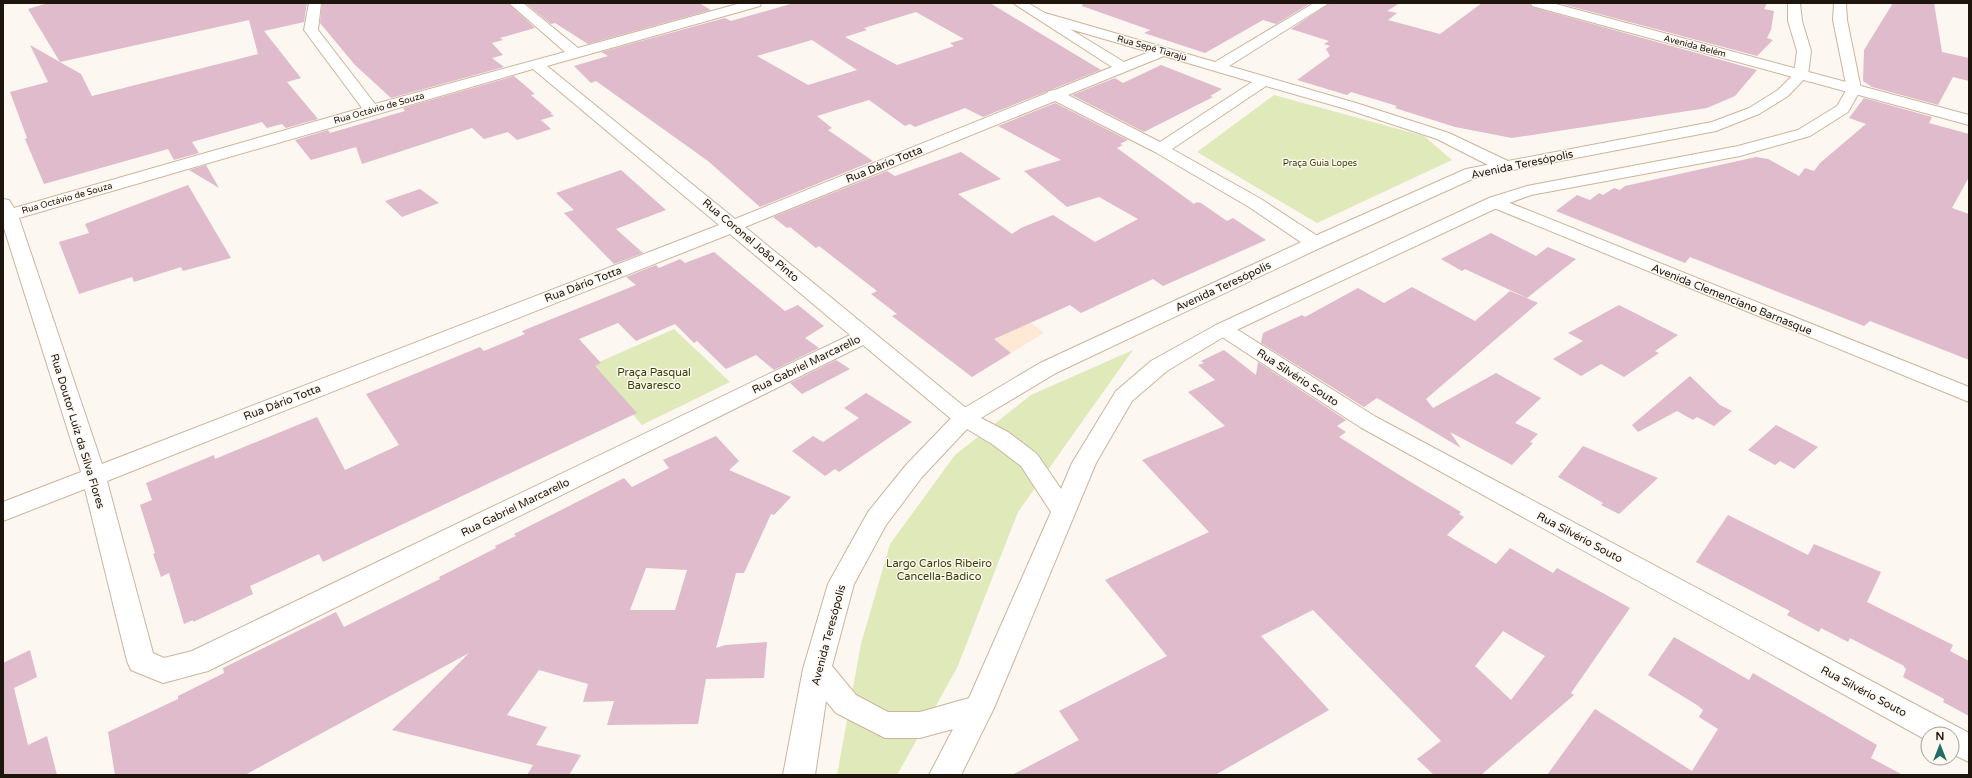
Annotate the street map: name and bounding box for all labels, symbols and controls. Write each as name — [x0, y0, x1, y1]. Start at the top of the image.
street label: Rua Sepé Tiarajú — [1116, 33, 1188, 64]
street label: Avenida Belém — [1663, 33, 1727, 60]
street label: Rua Octávio de Souza — [333, 90, 426, 127]
street label: Rua Dário Totta — [844, 143, 924, 186]
street label: Avenida Teresópolis — [1470, 147, 1574, 182]
park label: Praça Guia Lopes — [1283, 158, 1357, 169]
street label: Rua Octávio de Souza — [21, 180, 114, 217]
street label: Rua Coronel João Pinto — [700, 196, 802, 285]
street label: Avenida Teresópolis — [1173, 259, 1273, 314]
street label: Avenida Clemenciano Barnasque — [1650, 261, 1814, 338]
street label: Rua Dário Totta — [543, 264, 624, 305]
street label: Rua Gabriel Marcarello — [750, 332, 863, 396]
street label: Rua Silvério Souto — [1254, 346, 1341, 409]
street label: Rua Doutor Luiz da Silva Flores — [48, 352, 107, 510]
park label: Praça Pasqual Bavaresco — [617, 366, 691, 392]
street label: Rua Dário Totta — [242, 382, 323, 423]
street label: Rua Gabriel Marcarello — [459, 475, 572, 539]
street label: Rua Silvério Souto — [1535, 509, 1625, 566]
park label: Largo Carlos Ribeiro Cancella-Badico — [886, 557, 992, 583]
street label: Avenida Teresópolis — [809, 583, 848, 687]
street label: Rua Silvério Souto — [1819, 663, 1909, 720]
north arrow — [1920, 726, 1960, 766]
text: N — [1936, 730, 1944, 743]

